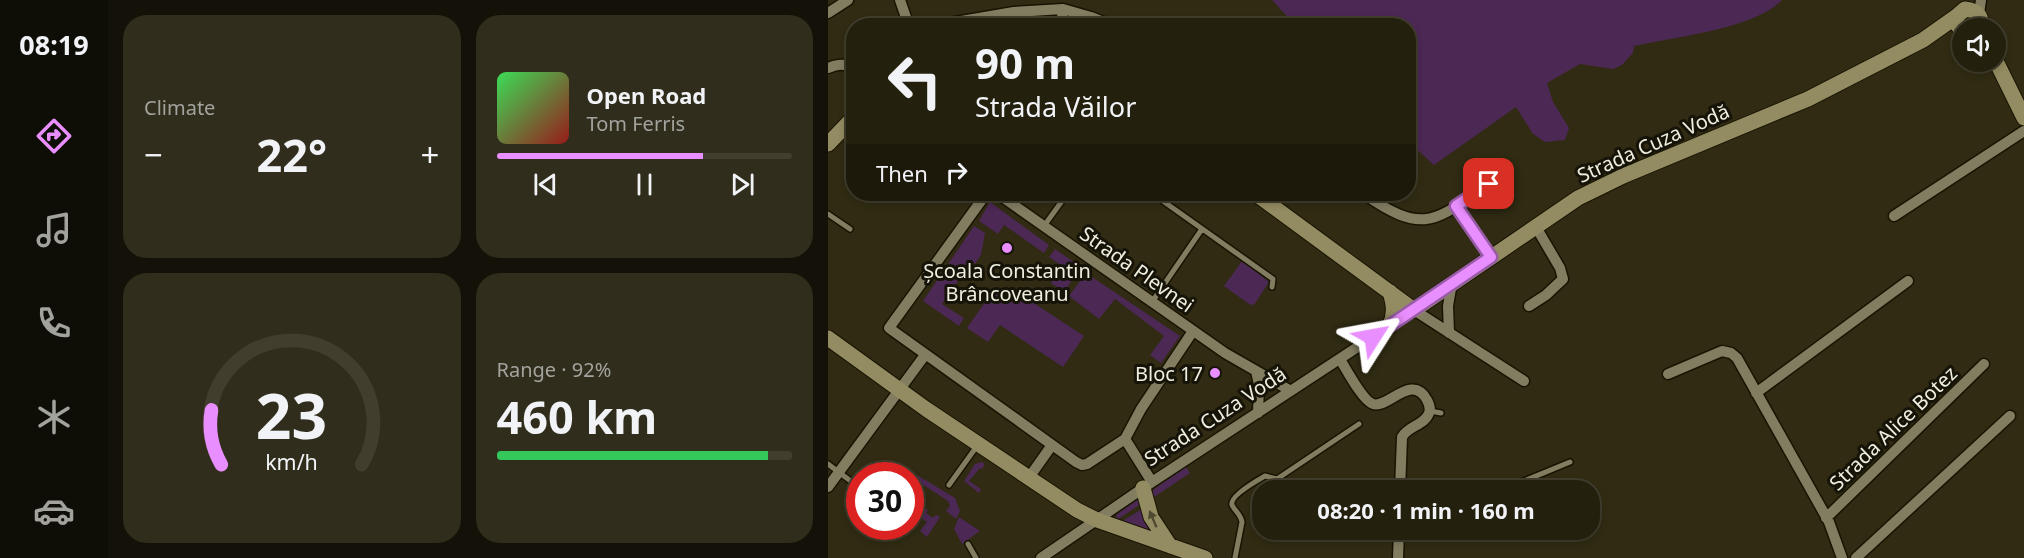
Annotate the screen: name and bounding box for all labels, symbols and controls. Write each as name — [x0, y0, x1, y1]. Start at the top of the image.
map controls — [1952, 18, 2006, 72]
button: sound — [1952, 18, 2006, 72]
text: 08:19 — [19, 26, 89, 63]
text: 90 m — [975, 34, 1075, 91]
icon: left — [876, 42, 954, 120]
text: Open Road — [587, 80, 706, 110]
text: Strada Văilor — [975, 88, 1136, 125]
text: Climate — [144, 94, 215, 121]
street label: Strada Cuza Vodă — [1573, 97, 1733, 189]
text: Tom Ferris — [587, 110, 685, 137]
icon: directions — [33, 115, 75, 157]
text: 22° — [256, 124, 327, 185]
text: − — [144, 132, 163, 177]
text: + — [421, 132, 440, 177]
icon: right — [940, 156, 973, 189]
text: Then — [876, 158, 928, 188]
pin — [1463, 158, 1514, 209]
icon: arrive — [1472, 167, 1505, 200]
icon: previous — [529, 168, 562, 201]
icon: pause — [628, 168, 661, 201]
icon: next — [726, 168, 759, 201]
icon: music — [33, 209, 75, 251]
street label: Strada Plevnei — [1075, 220, 1199, 318]
marker: Școala Constantin Brâncoveanu — [1000, 241, 1014, 255]
place label: Școala Constantin Brâncoveanu — [923, 257, 1091, 307]
icon: phone — [33, 302, 75, 344]
position arrow — [1341, 305, 1405, 369]
text: Range · 92% — [497, 356, 611, 383]
place label: Bloc 17 — [1135, 360, 1203, 387]
street label: Strada Cuza Vodă — [1139, 360, 1291, 472]
street label: Strada Alice Botez — [1823, 360, 1963, 496]
marker: Bloc 17 — [1208, 366, 1222, 380]
text: 23 — [256, 372, 327, 457]
text: 460 km — [497, 386, 657, 447]
icon: climate — [33, 396, 75, 438]
text: km/h — [265, 447, 318, 476]
speed limit sign: 30 — [846, 462, 924, 540]
icon: car — [33, 490, 75, 532]
text: 08:20 · 1 min · 160 m — [1317, 495, 1535, 525]
one-way arrow — [1148, 510, 1157, 528]

